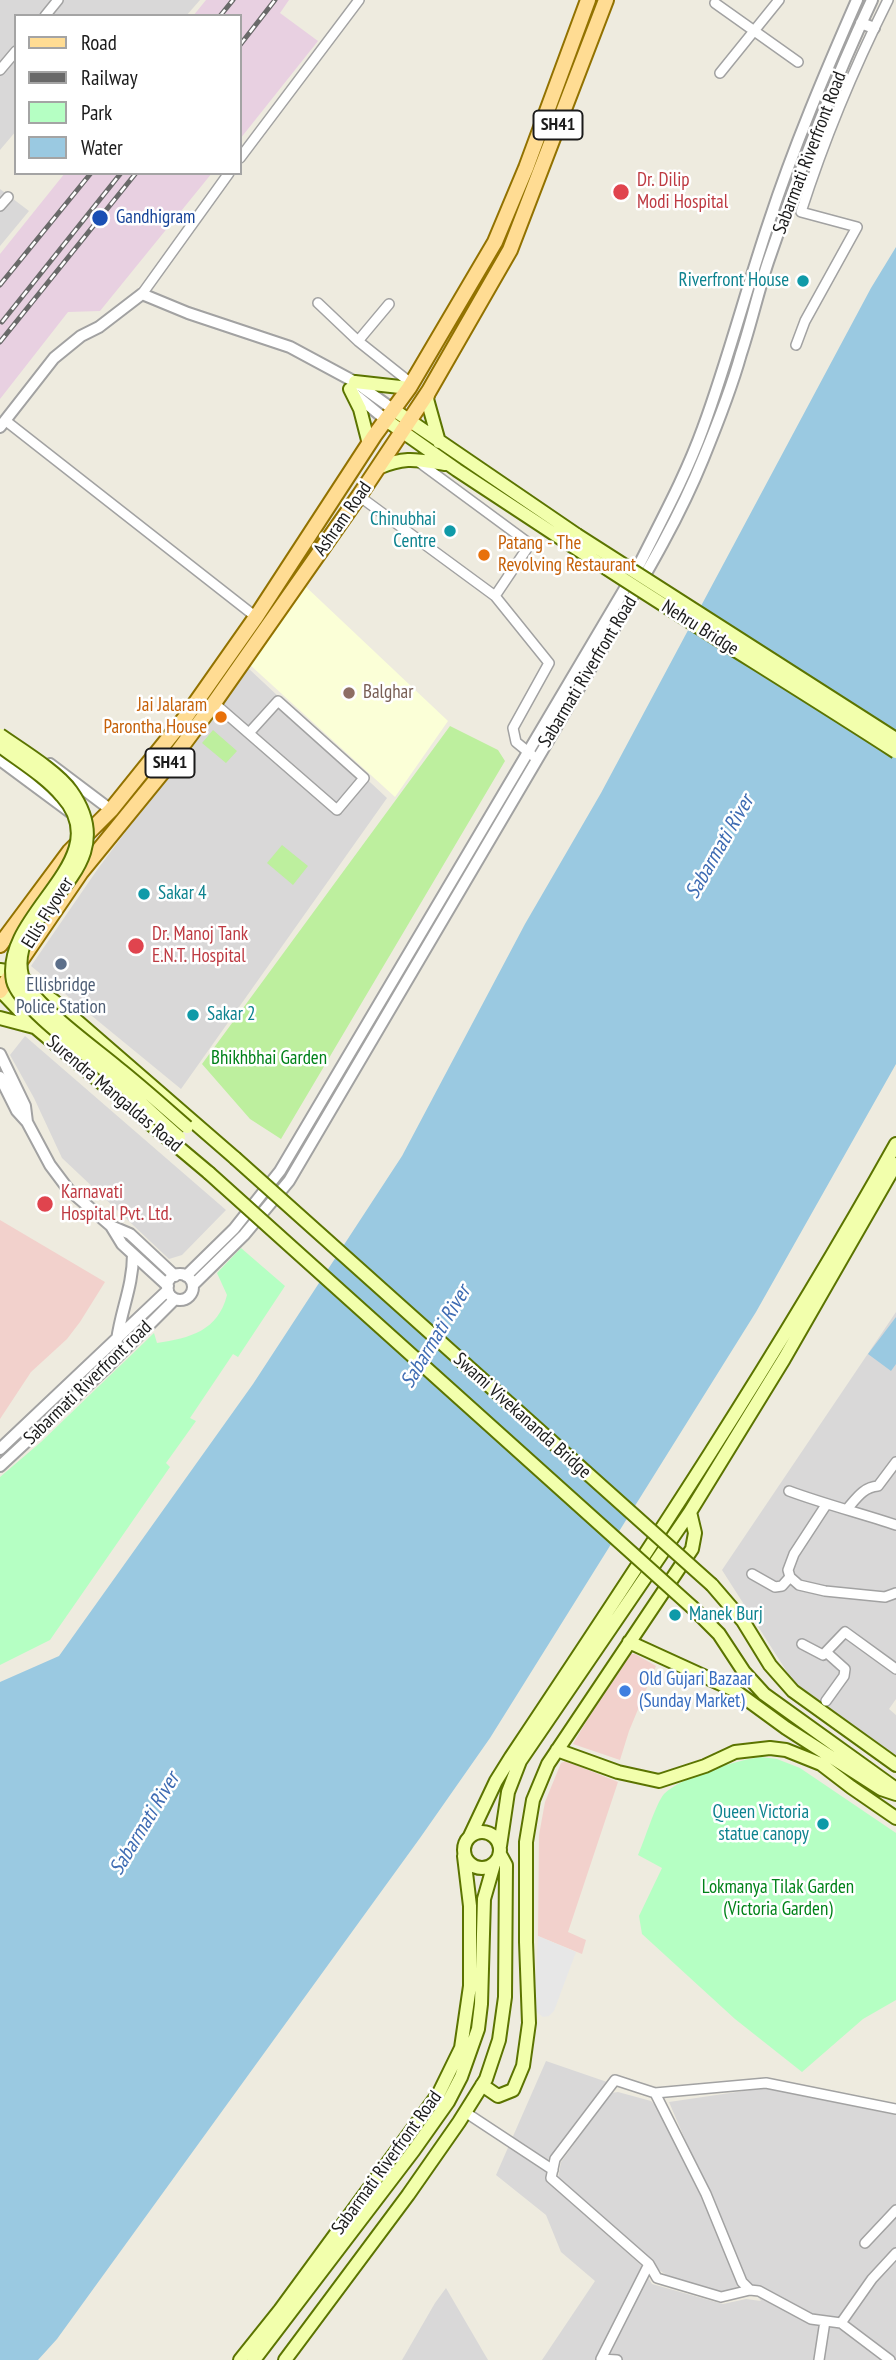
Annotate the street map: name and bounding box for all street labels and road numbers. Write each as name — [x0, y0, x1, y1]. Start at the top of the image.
street label: Sabarmati Riverfront Road — [769, 69, 851, 237]
road number: SH41 — [534, 110, 582, 140]
street label: Ashram Road — [309, 477, 377, 561]
street label: Sabarmati Riverfront Road — [534, 592, 642, 752]
street label: Nehru Bridge — [657, 595, 743, 661]
road number: SH41 — [146, 748, 194, 778]
street label: Ellis Flyover — [17, 873, 79, 953]
street label: Surendra Mangaldas Road — [42, 1031, 186, 1157]
street label: Sabarmati Riverfront road — [19, 1316, 157, 1450]
street label: Swami Vivekananda Bridge — [449, 1348, 595, 1484]
street label: Sabarmati Riverfront Road — [327, 2087, 447, 2239]

